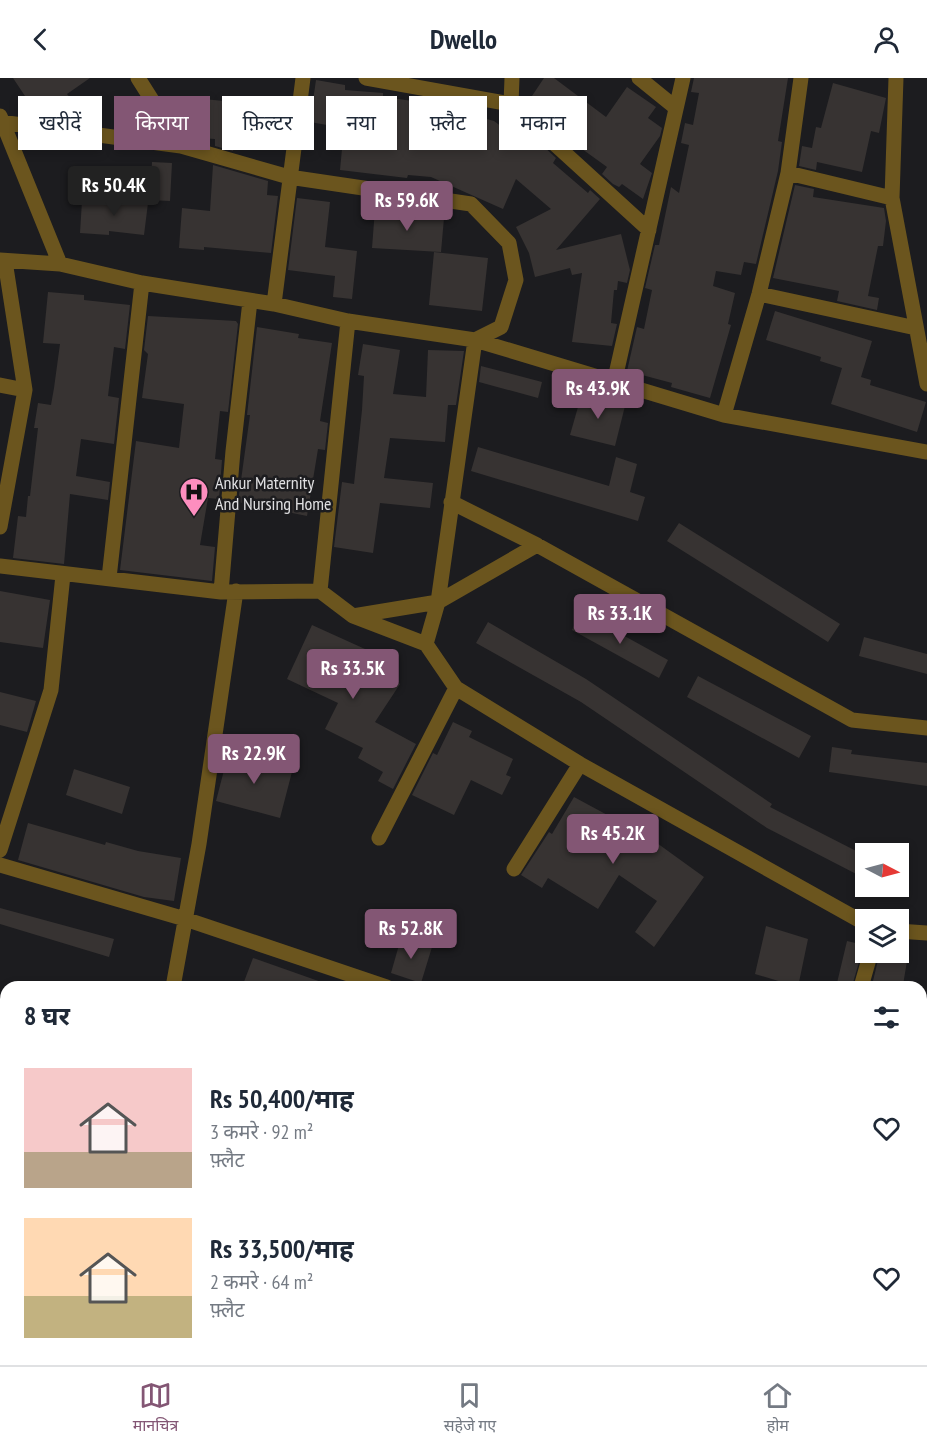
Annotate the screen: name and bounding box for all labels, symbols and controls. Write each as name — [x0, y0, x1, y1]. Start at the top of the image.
text: Dwello — [430, 22, 497, 56]
icon: back — [24, 23, 57, 56]
icon: person — [870, 23, 903, 56]
chip: खरीदें — [18, 96, 102, 150]
chip: किराया — [114, 96, 210, 150]
chip: फ़िल्टर — [222, 96, 314, 150]
chip: नया — [326, 96, 397, 150]
chip: फ़्लैट — [409, 96, 487, 150]
chip: मकान — [499, 96, 587, 150]
pin: Rs 50.4K — [52, 166, 176, 217]
text: Rs 50.4K — [82, 172, 146, 198]
pin: Rs 59.6K — [345, 181, 469, 232]
text: Rs 59.6K — [375, 187, 439, 213]
pin: Rs 43.9K — [536, 369, 660, 420]
text: Rs 43.9K — [566, 375, 630, 401]
place label: Ankur Maternity And Nursing Home — [215, 471, 332, 515]
hospital icon: Ankur Maternity And Nursing Home — [178, 476, 210, 518]
pin: Rs 33.1K — [558, 594, 682, 645]
text: Rs 33.1K — [588, 600, 652, 626]
pin: Rs 33.5K — [291, 649, 415, 700]
text: Rs 33.5K — [321, 655, 385, 681]
pin: Rs 22.9K — [192, 734, 316, 785]
text: Rs 22.9K — [222, 740, 286, 766]
pin: Rs 45.2K — [551, 814, 675, 865]
text: Rs 45.2K — [581, 820, 645, 846]
north arrow — [855, 843, 909, 897]
map controls — [855, 843, 909, 963]
pin: Rs 52.8K — [349, 909, 473, 960]
button: layers — [855, 909, 909, 963]
text: Rs 52.8K — [379, 915, 443, 941]
text: 8 घर — [24, 999, 70, 1032]
icon: filters — [870, 1001, 903, 1034]
text: Rs 50,400/माह — [210, 1082, 354, 1115]
icon: home — [72, 1092, 144, 1164]
icon: heart — [870, 1112, 903, 1145]
text: 3 कमरे · 92 m² — [210, 1119, 313, 1145]
text: फ़्लैट — [210, 1147, 245, 1173]
text: Rs 33,500/माह — [210, 1232, 354, 1265]
icon: home — [72, 1242, 144, 1314]
icon: heart — [870, 1262, 903, 1295]
text: 2 कमरे · 64 m² — [210, 1269, 313, 1295]
text: फ़्लैट — [210, 1297, 245, 1323]
tab: मानचित्र — [133, 1379, 178, 1438]
tab: सहेजे गए — [444, 1379, 496, 1438]
tab: होम — [761, 1379, 794, 1438]

